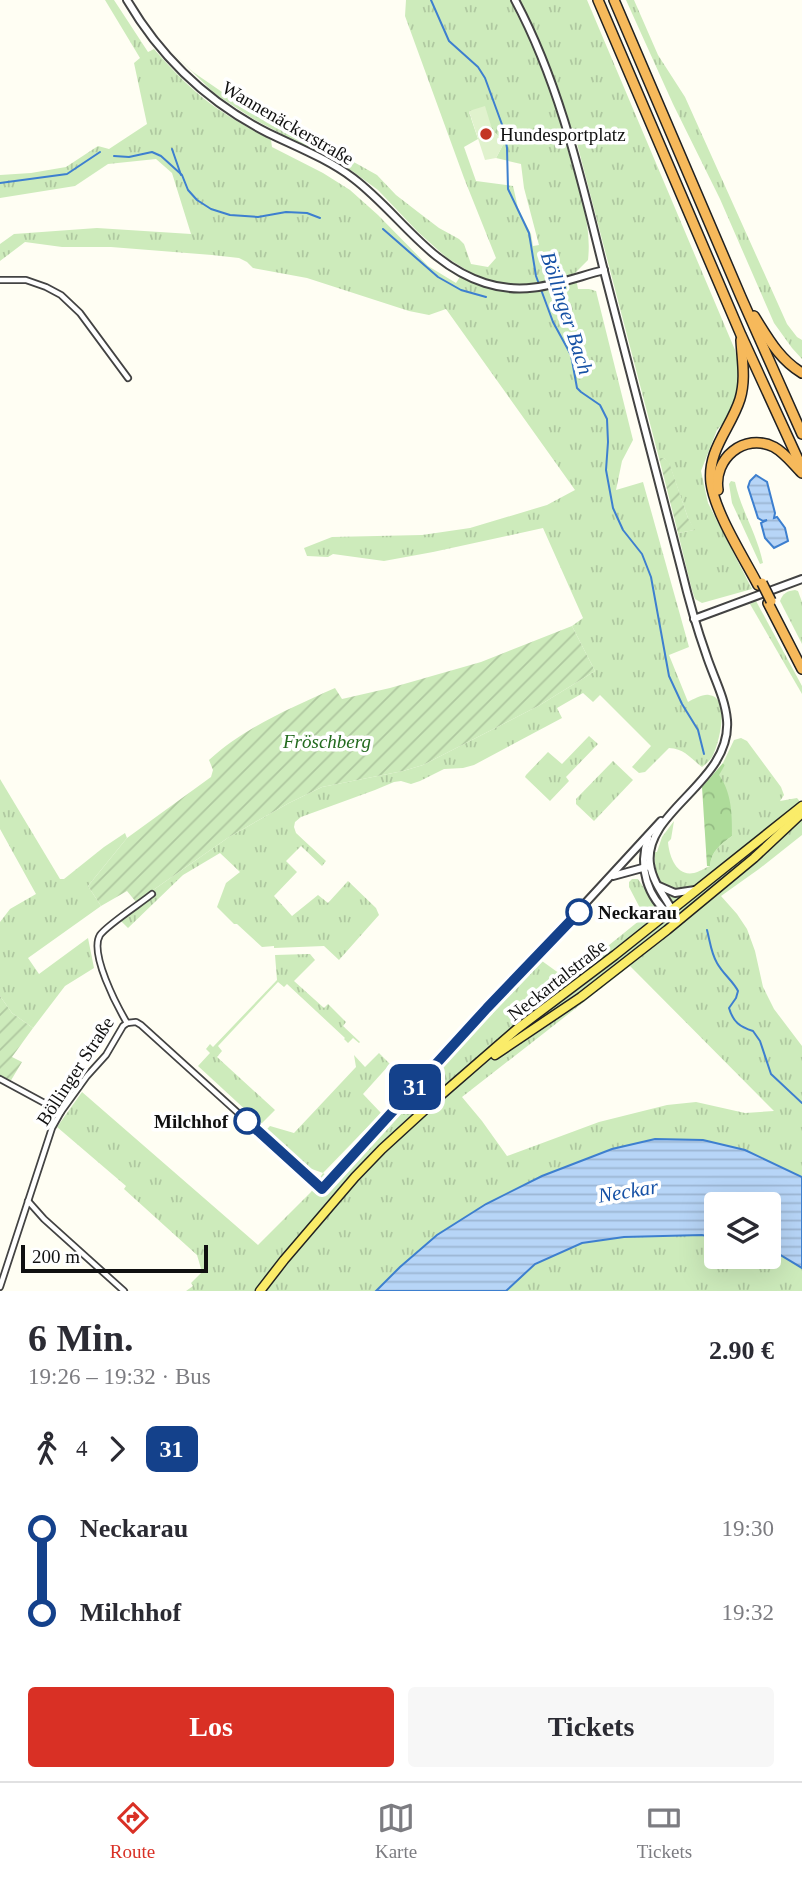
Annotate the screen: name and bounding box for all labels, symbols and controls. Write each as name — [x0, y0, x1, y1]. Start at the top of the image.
street label: Wannenäckerstraße — [219, 77, 357, 169]
place label: Hundesportplatz — [500, 124, 626, 145]
marker: Hundesportplatz — [478, 126, 494, 142]
water label: Böllinger Bach — [536, 249, 598, 377]
park label: Fröschberg — [282, 731, 371, 752]
marker: Neckarau — [566, 899, 592, 925]
place label: Neckarau — [598, 902, 678, 923]
street label: Neckartalstraße — [504, 935, 610, 1025]
street label: Böllinger Straße — [32, 1013, 118, 1129]
line badge: 31 — [384, 1064, 446, 1110]
text: 31 — [403, 1074, 427, 1100]
marker: Milchhof — [234, 1108, 260, 1134]
place label: Milchhof — [154, 1111, 229, 1132]
water label: Neckar — [595, 1174, 661, 1208]
map controls — [704, 1192, 781, 1269]
button: layers — [704, 1192, 781, 1269]
scale bar — [21, 1242, 208, 1274]
text: 200 m — [32, 1246, 80, 1267]
text: 6 Min. — [28, 1317, 134, 1359]
text: 2.90 € — [709, 1336, 774, 1365]
text: 19:26 – 19:32 · Bus — [28, 1364, 211, 1389]
icon: walk — [28, 1430, 66, 1468]
icon: forward — [98, 1430, 136, 1468]
text: 4 — [76, 1436, 88, 1461]
text: 31 — [160, 1436, 184, 1462]
text: Neckarau — [80, 1514, 188, 1543]
text: 19:30 — [722, 1516, 774, 1541]
text: Milchhof — [80, 1598, 181, 1627]
text: 19:32 — [722, 1600, 774, 1625]
button: Los — [28, 1687, 394, 1767]
button: Tickets — [408, 1687, 774, 1767]
tab: Route — [110, 1799, 155, 1863]
tab: Karte — [375, 1799, 417, 1863]
tab: Tickets — [637, 1799, 692, 1863]

